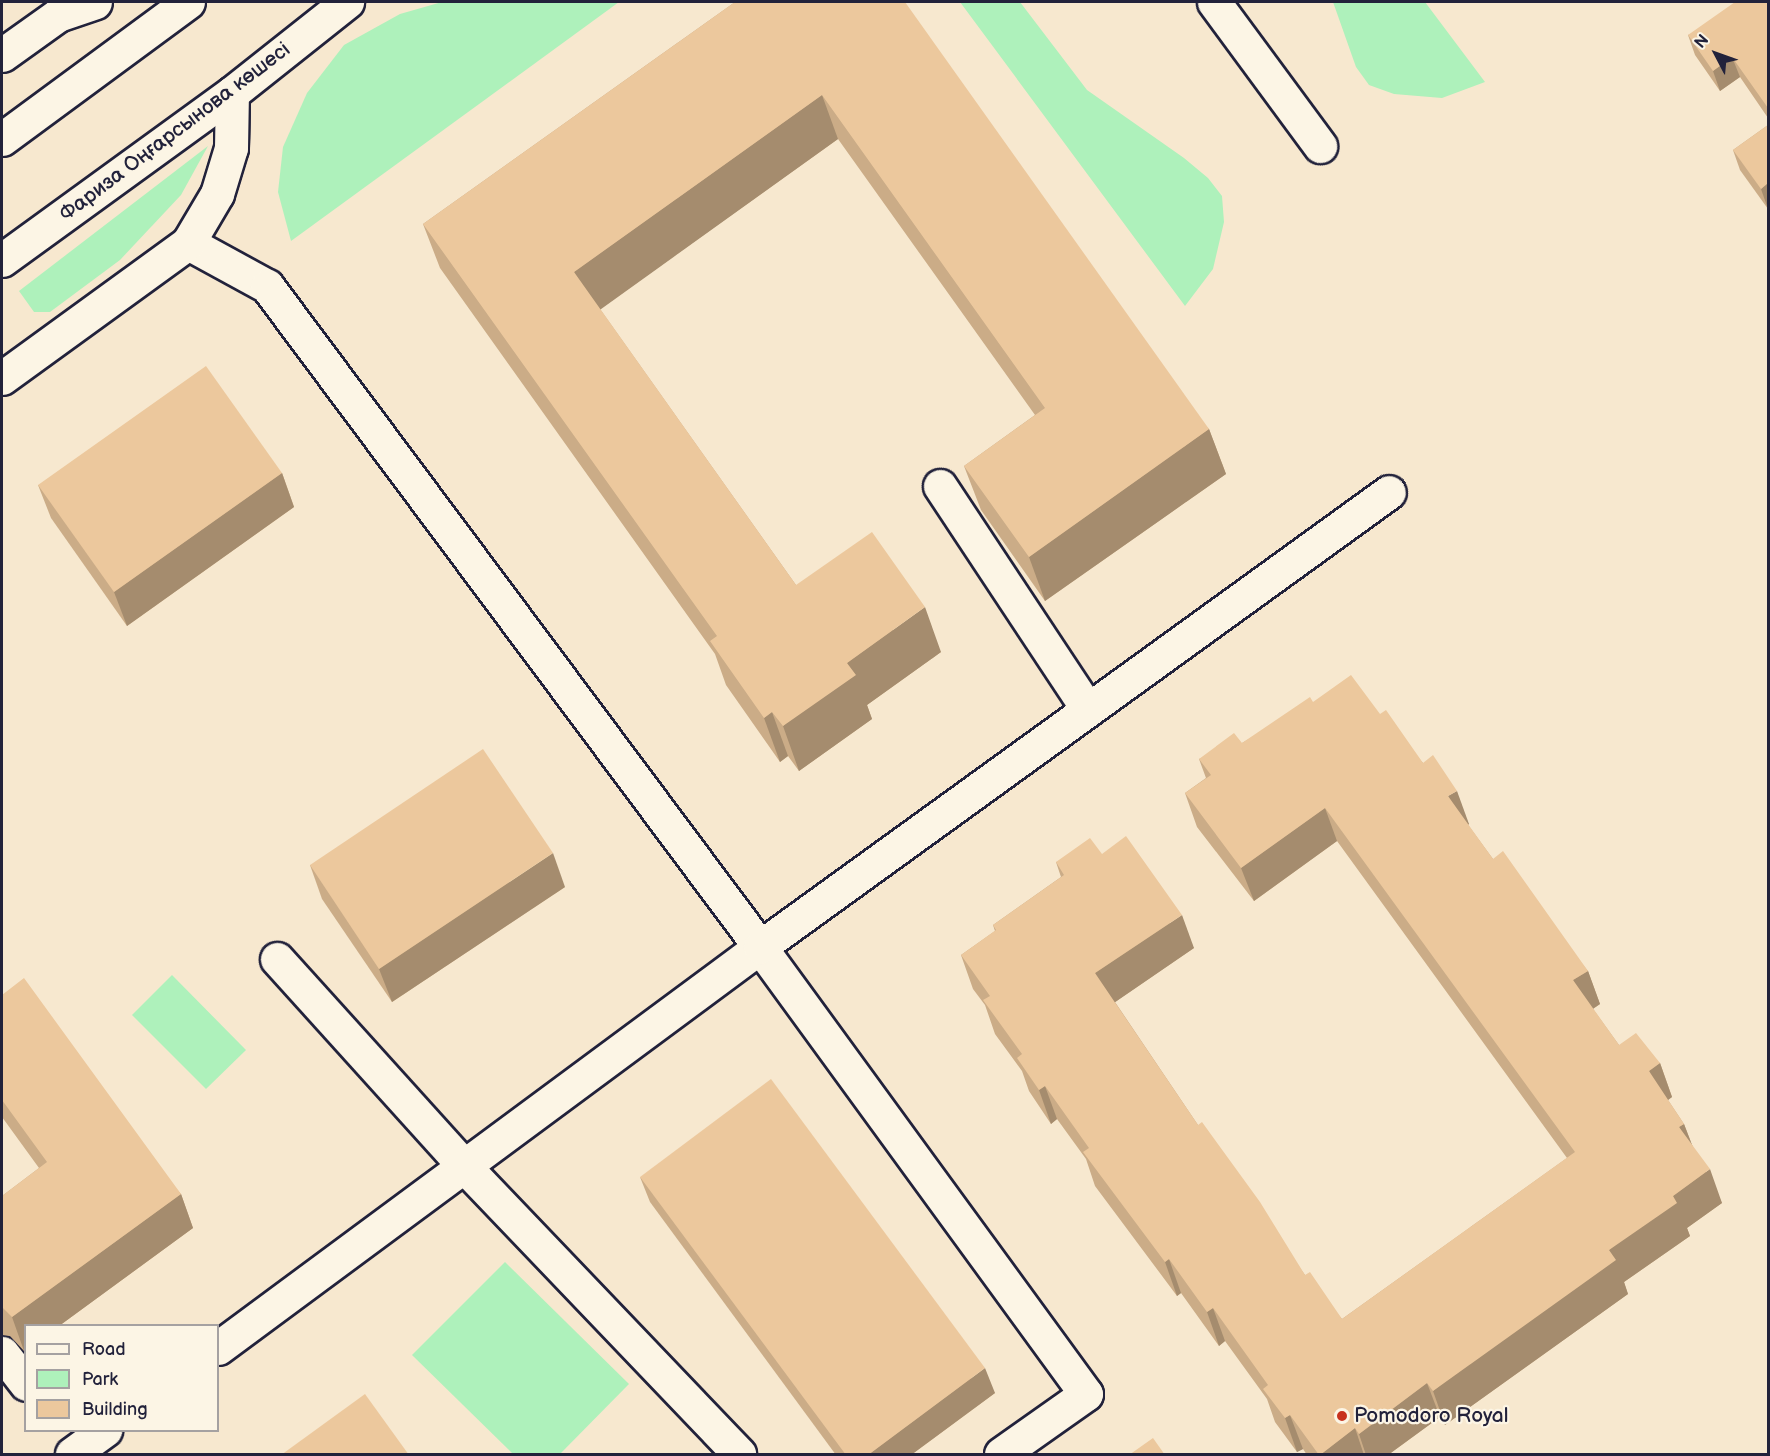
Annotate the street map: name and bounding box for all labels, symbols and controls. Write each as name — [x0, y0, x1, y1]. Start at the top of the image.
north arrow — [1686, 24, 1746, 84]
text: N — [1691, 31, 1713, 53]
street label: Фариза Оңғарсынова көшесі — [55, 37, 295, 227]
legend — [24, 1324, 219, 1432]
text: Road — [82, 1339, 126, 1360]
text: Park — [82, 1369, 118, 1390]
text: Building — [82, 1399, 148, 1420]
place label: Pomodoro Royal — [1354, 1403, 1508, 1429]
marker: Pomodoro Royal — [1335, 1409, 1349, 1423]

